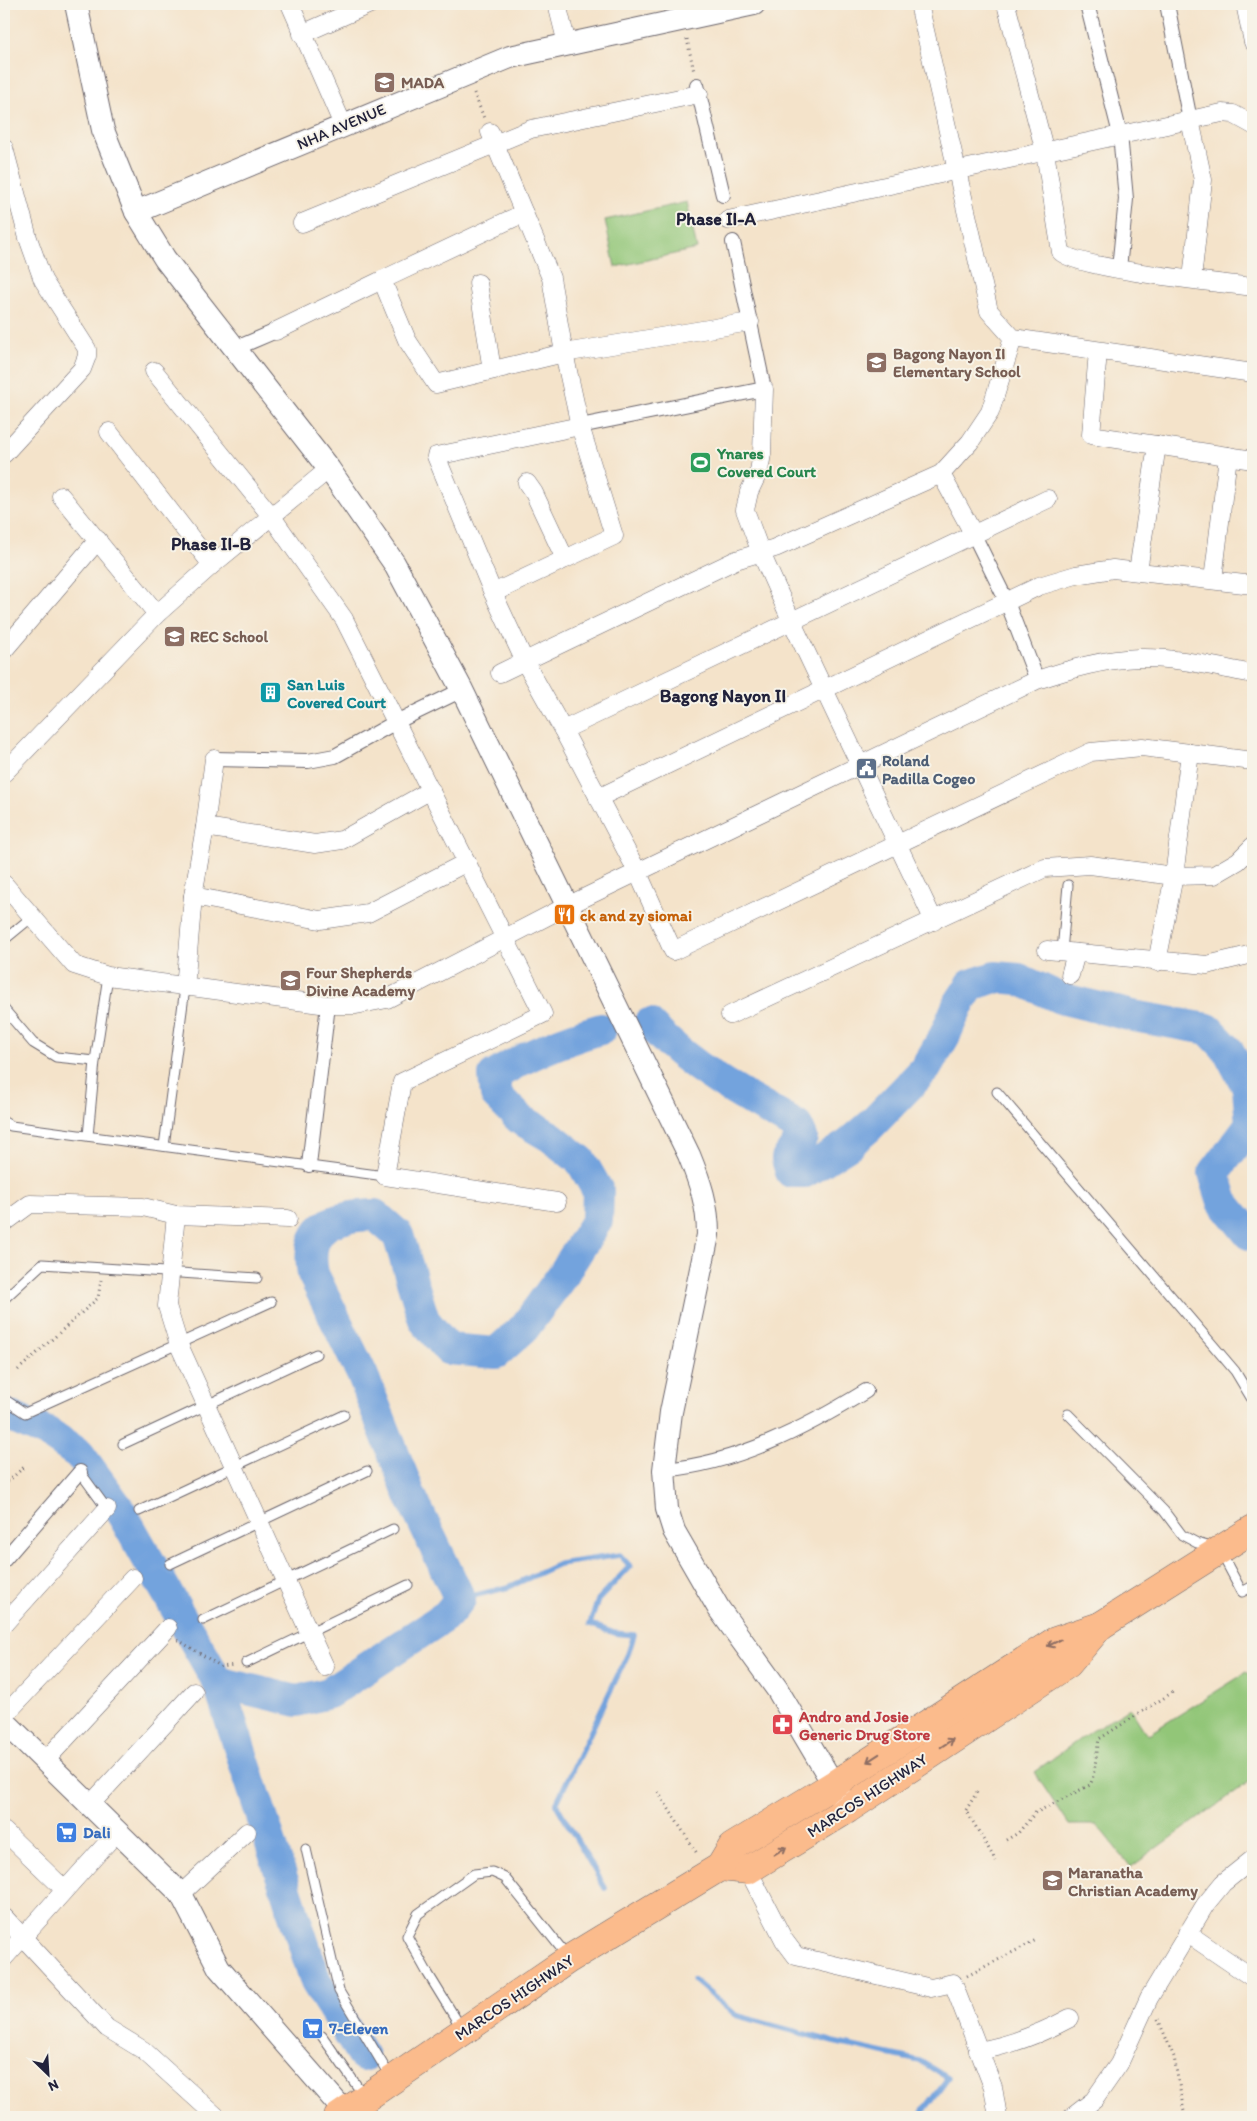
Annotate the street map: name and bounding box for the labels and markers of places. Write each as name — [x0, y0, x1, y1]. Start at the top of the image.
school or university icon: MADA — [373, 70, 397, 94]
place label: MADA — [401, 73, 445, 92]
place label: Bagong Nayon II Elementary School — [893, 344, 1021, 382]
school or university icon: Bagong Nayon II Elementary School — [865, 350, 889, 374]
place label: Ynares Covered Court — [716, 444, 816, 481]
sports icon: Ynares Covered Court — [689, 450, 713, 474]
school or university icon: REC School — [162, 624, 186, 648]
place label: REC School — [190, 627, 268, 646]
place label: San Luis Covered Court — [287, 675, 386, 712]
building icon: San Luis Covered Court — [259, 681, 283, 705]
place label: Roland Padilla Cogeo — [882, 751, 975, 789]
public building icon: Roland Padilla Cogeo — [854, 757, 878, 781]
restaurant icon: ck and zy siomai — [552, 903, 576, 927]
place label: ck and zy siomai — [580, 906, 692, 926]
place label: Four Shepherds Divine Academy — [306, 963, 415, 1001]
school or university icon: Four Shepherds Divine Academy — [278, 969, 302, 993]
place label: Andro and Josie Generic Drug Store — [798, 1707, 931, 1745]
pharmacy icon: Andro and Josie Generic Drug Store — [771, 1713, 795, 1737]
supermarket icon: Dali — [55, 1820, 79, 1844]
place label: Dali — [83, 1823, 111, 1842]
place label: Maranatha Christian Academy — [1068, 1863, 1198, 1901]
school or university icon: Maranatha Christian Academy — [1040, 1869, 1064, 1893]
supermarket icon: 7-Eleven — [301, 2016, 325, 2040]
place label: 7-Eleven — [328, 2019, 389, 2038]

